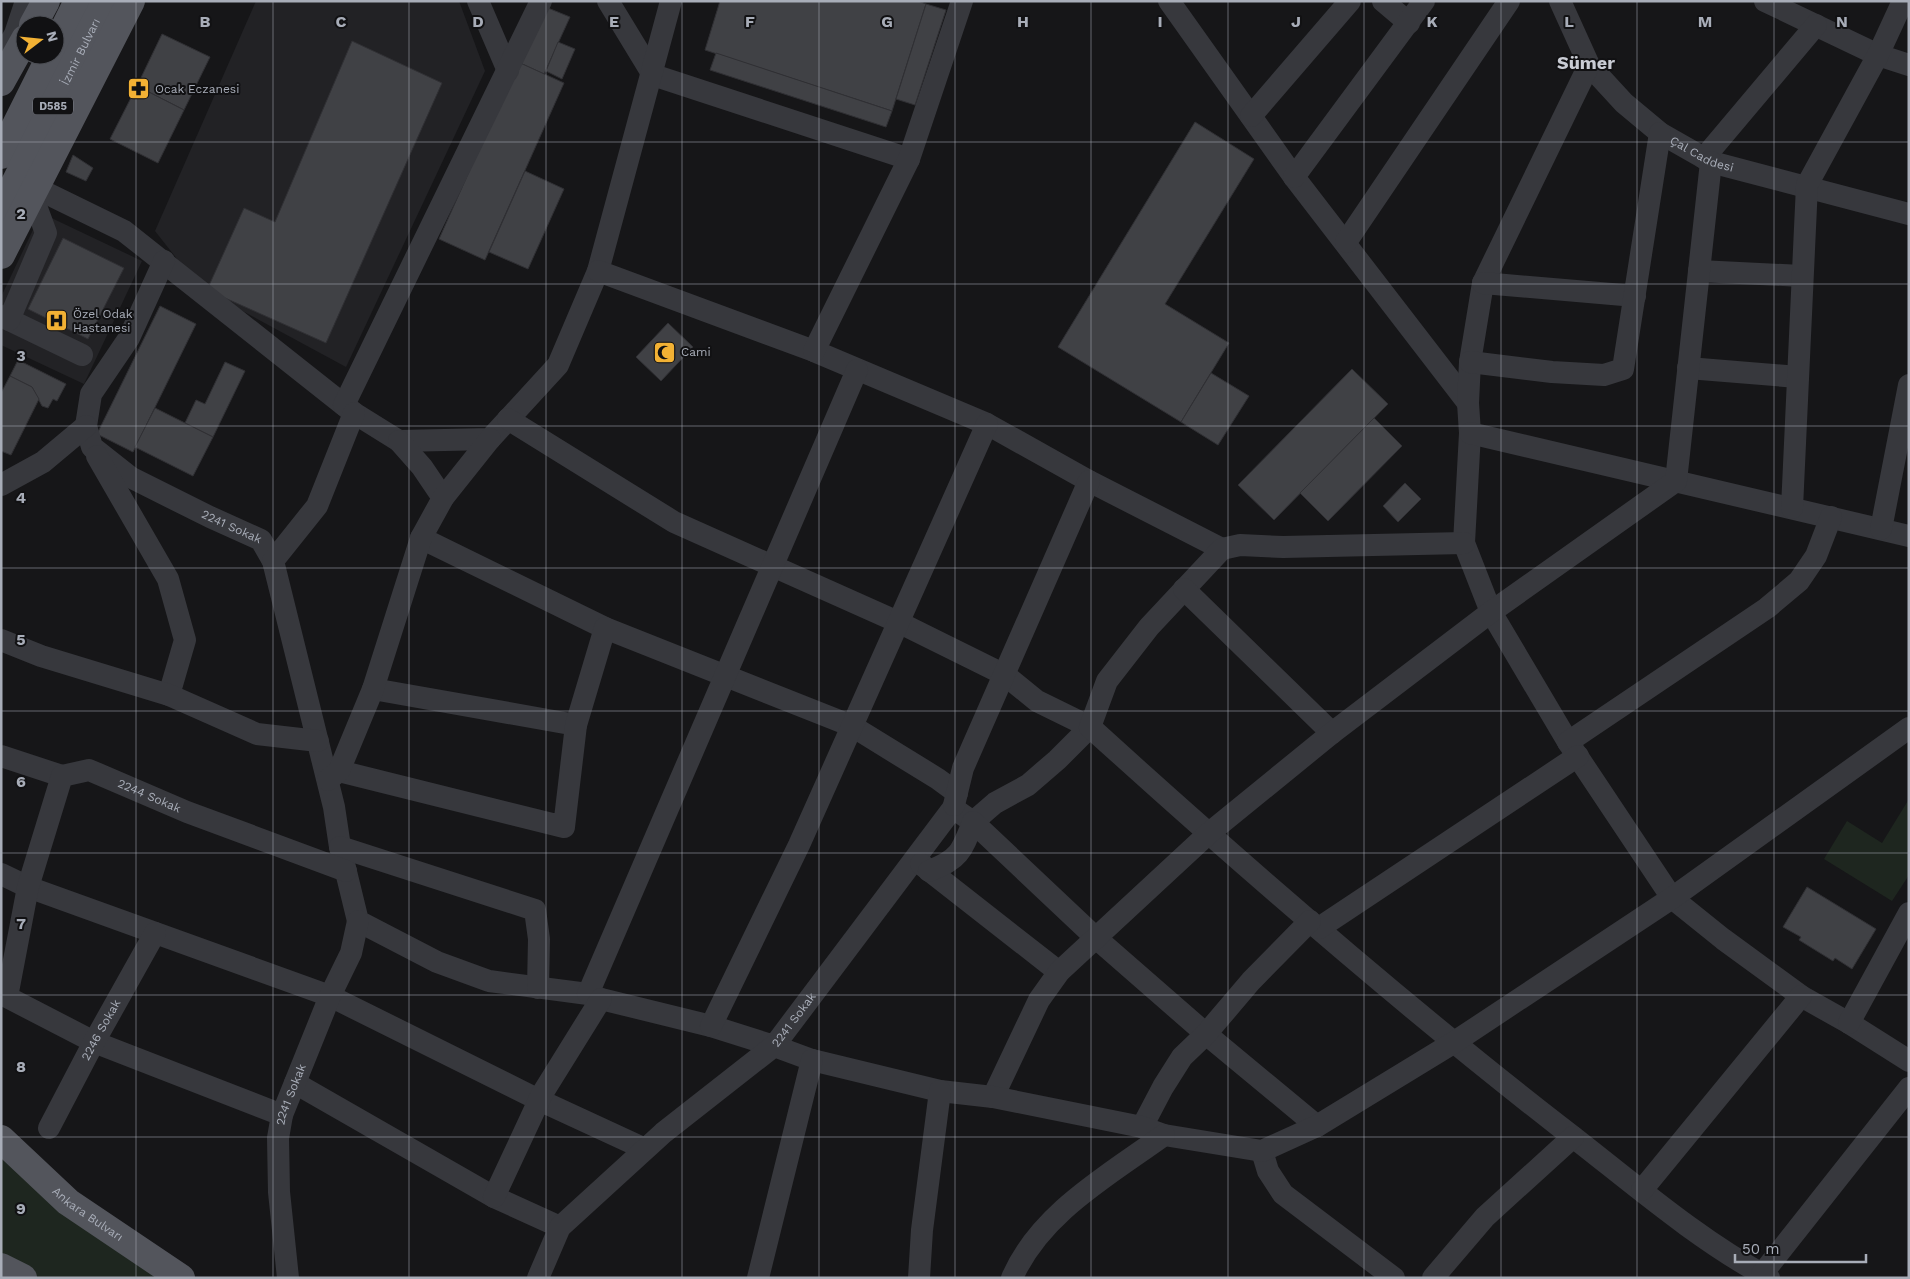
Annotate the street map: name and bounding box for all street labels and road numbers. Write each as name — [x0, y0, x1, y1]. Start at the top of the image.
street label: İzmir Bulvarı — [58, 16, 103, 88]
road number: D585 — [33, 98, 73, 114]
street label: Çal Caddesi — [1668, 133, 1735, 175]
street label: 2241 Sokak — [199, 507, 264, 546]
street label: 2244 Sokak — [115, 776, 183, 816]
street label: 2241 Sokak — [769, 989, 819, 1050]
street label: 2246 Sokak — [79, 997, 124, 1063]
street label: 2241 Sokak — [273, 1062, 309, 1126]
street label: Ankara Bulvarı — [49, 1184, 126, 1244]

